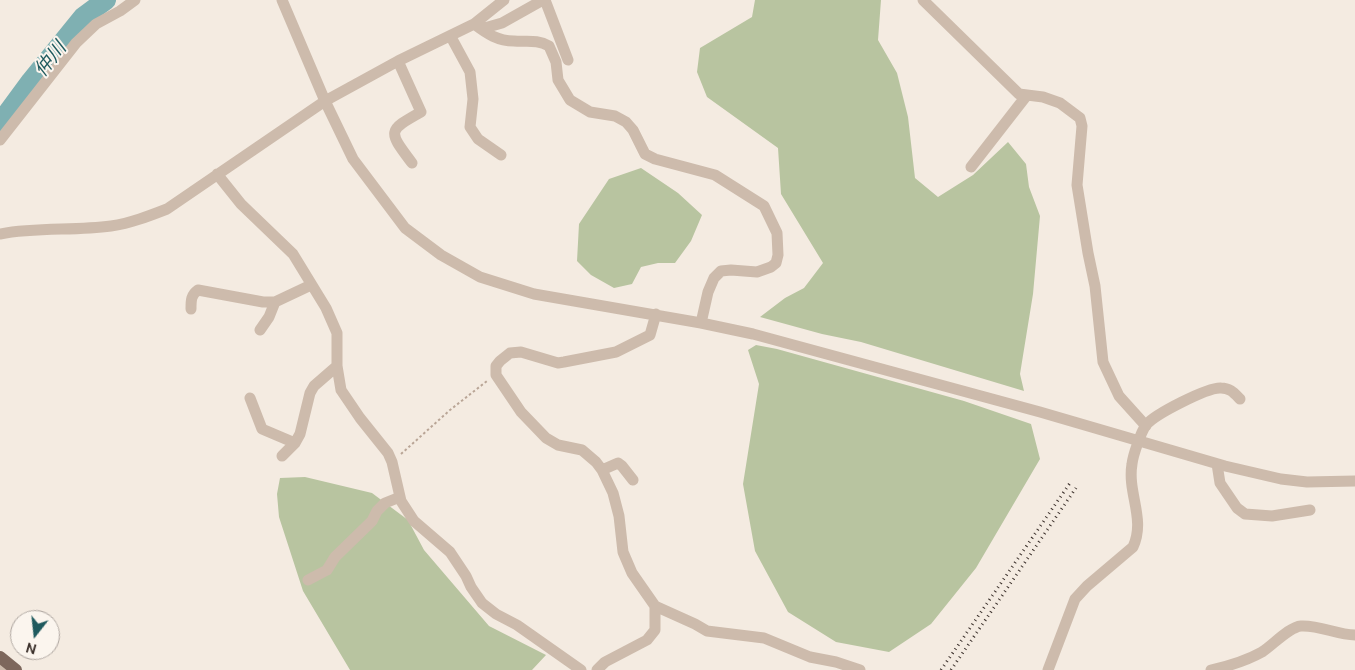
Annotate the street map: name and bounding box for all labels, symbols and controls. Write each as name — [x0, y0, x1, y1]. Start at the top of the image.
water label: 仲川 — [29, 37, 71, 81]
north arrow — [10, 610, 60, 660]
text: N — [24, 639, 38, 658]

